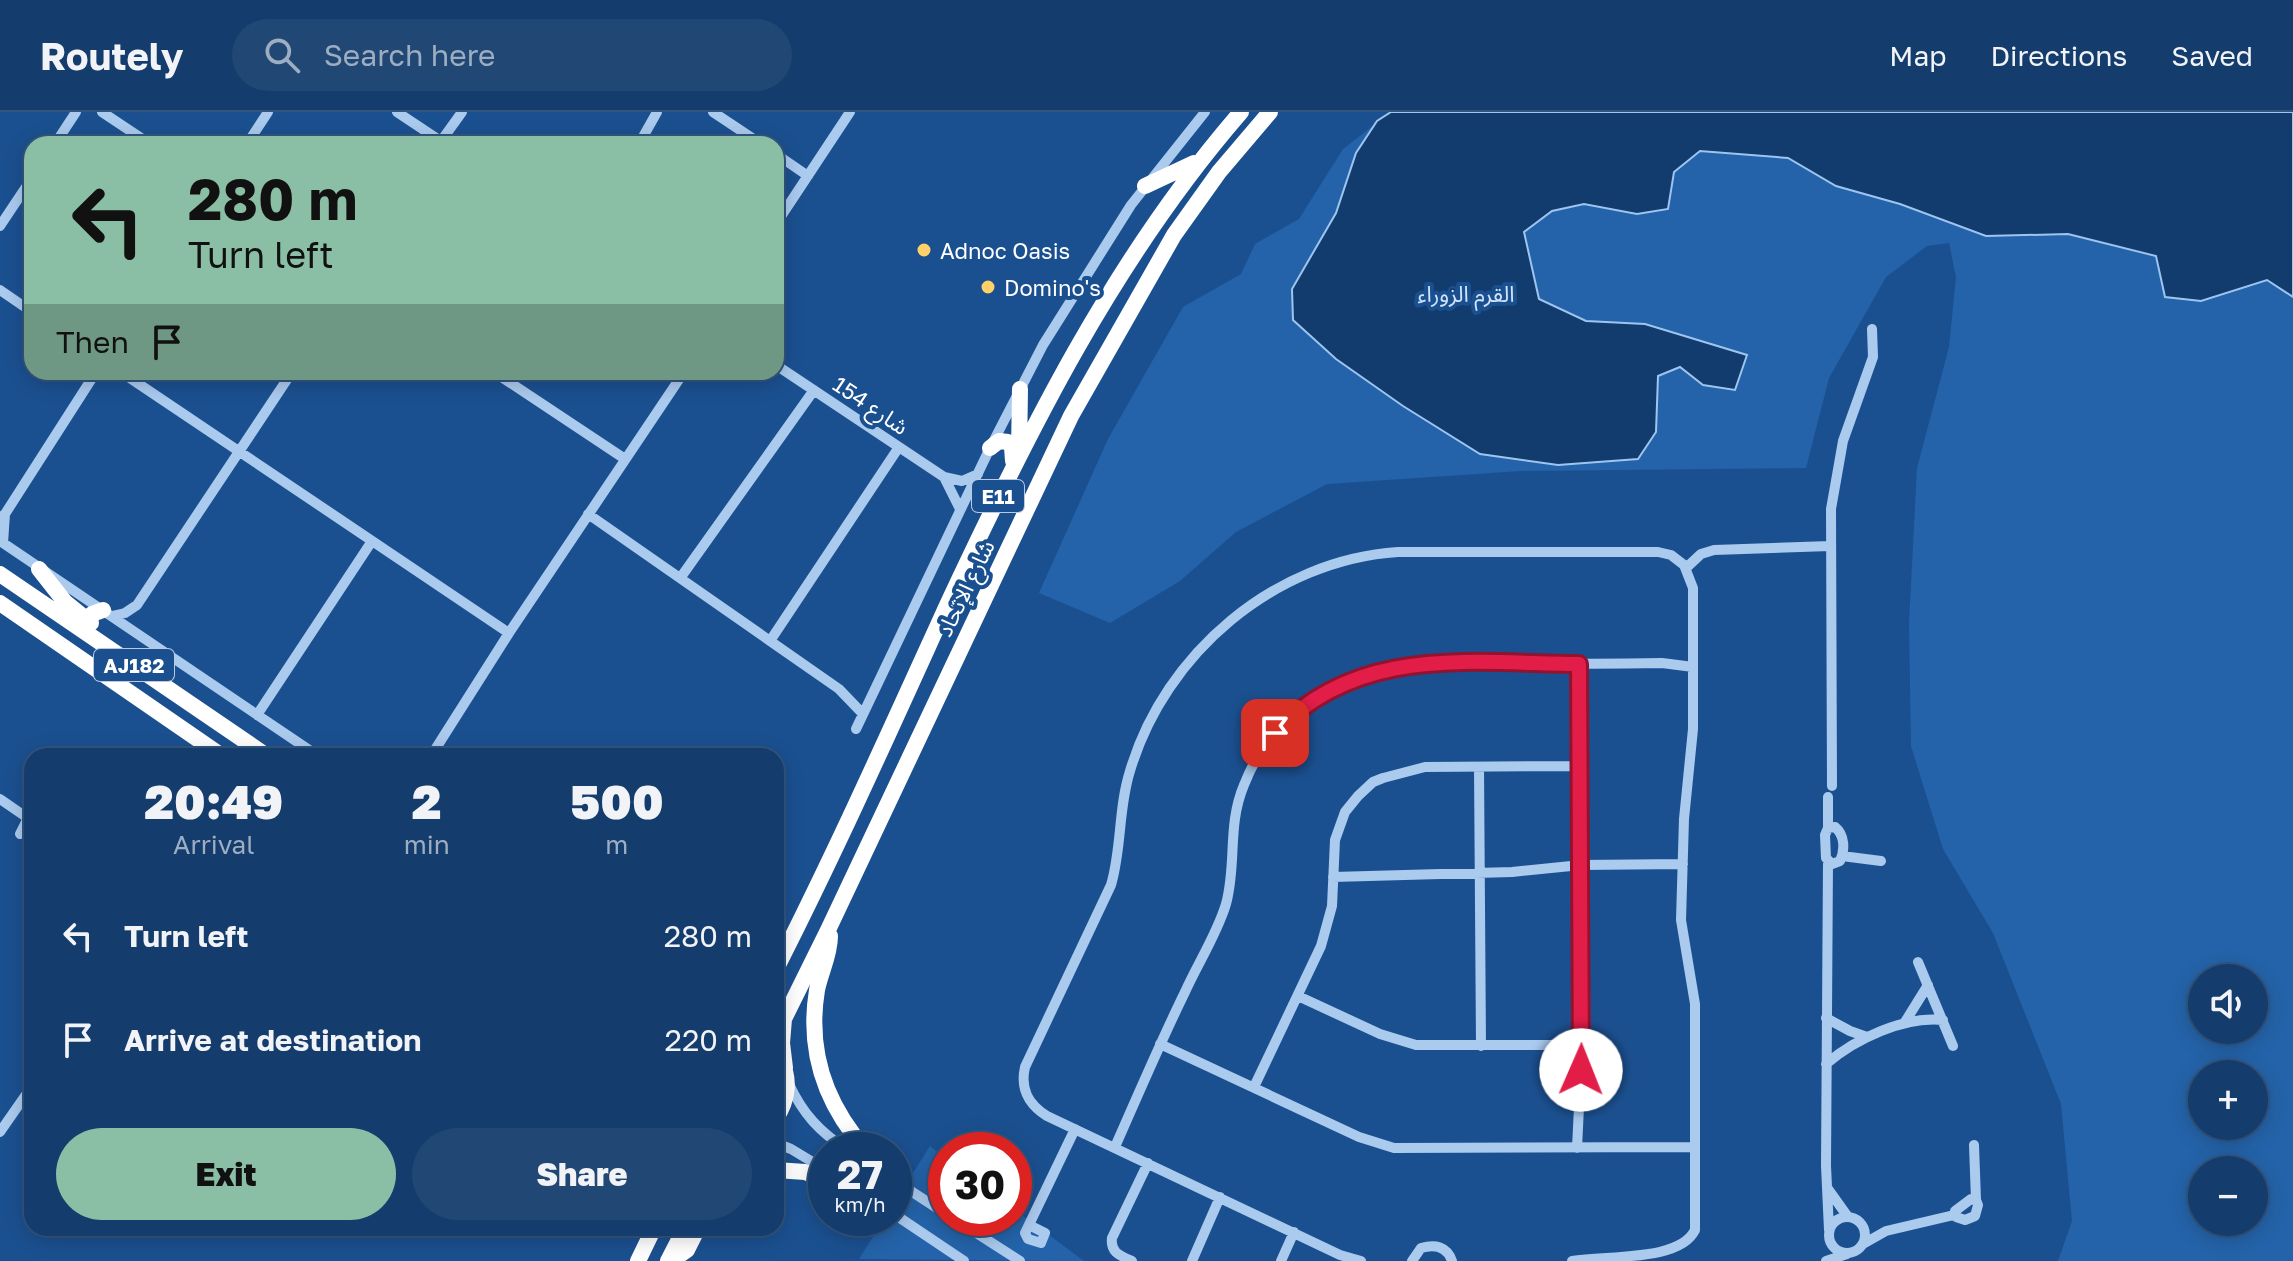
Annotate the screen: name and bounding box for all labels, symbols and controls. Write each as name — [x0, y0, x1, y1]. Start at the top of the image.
search box — [232, 19, 792, 91]
text: Routely — [40, 33, 184, 78]
icon: search — [260, 33, 304, 77]
text: Search here — [324, 37, 496, 73]
text: Map — [1889, 39, 1946, 72]
text: Directions — [1990, 39, 2127, 72]
text: Saved — [2171, 39, 2253, 72]
text: 280 m — [188, 165, 357, 232]
icon: left — [56, 168, 160, 272]
text: Turn left — [188, 233, 334, 276]
place label: Adnoc Oasis — [940, 237, 1070, 264]
marker: Adnoc Oasis — [915, 241, 933, 259]
place label: Domino's — [1004, 274, 1101, 301]
marker: Domino's — [979, 278, 997, 296]
park label: القرم الزوراء — [1417, 280, 1515, 311]
icon: arrive — [145, 320, 189, 364]
text: Then — [56, 324, 129, 360]
street label: شارع 154 — [826, 370, 914, 443]
road number: E11 — [972, 480, 1024, 512]
street label: شارع الإتحاد — [930, 535, 1004, 642]
road number: AJ182 — [94, 649, 174, 681]
pin — [1241, 699, 1309, 767]
icon: arrive — [1253, 711, 1297, 755]
text: 20:49 — [144, 772, 283, 830]
text: 2 — [412, 772, 442, 830]
text: 500 — [570, 772, 664, 830]
text: Arrival — [173, 829, 255, 860]
text: min — [404, 829, 450, 860]
text: m — [605, 829, 628, 860]
icon: left — [56, 914, 100, 958]
text: Turn left — [124, 918, 249, 954]
text: 280 m — [664, 918, 752, 954]
map controls — [2188, 964, 2268, 1236]
button: sound — [2188, 964, 2268, 1044]
icon: arrive — [56, 1018, 100, 1062]
text: Arrive at destination — [124, 1022, 421, 1058]
text: 220 m — [665, 1022, 752, 1058]
position arrow — [1539, 1028, 1623, 1112]
button: + — [2188, 1060, 2268, 1140]
button: Exit — [56, 1128, 396, 1220]
button: Share — [412, 1128, 752, 1220]
speed limit sign: 30 — [928, 1132, 1032, 1236]
text: 27 — [837, 1150, 883, 1198]
button: − — [2188, 1156, 2268, 1236]
text: km/h — [835, 1192, 885, 1216]

